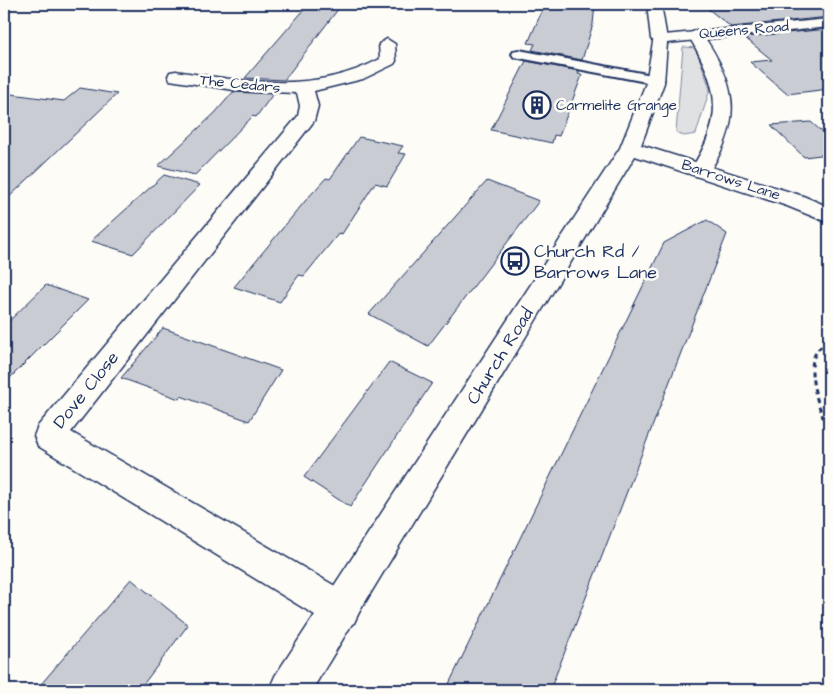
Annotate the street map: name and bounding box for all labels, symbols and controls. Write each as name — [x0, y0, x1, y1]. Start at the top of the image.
street label: Queens Road — [698, 16, 790, 44]
street label: The Cedars — [199, 69, 282, 99]
building icon: Carmelite Grange — [522, 90, 552, 120]
place label: Carmelite Grange — [556, 95, 677, 117]
street label: Barrows Lane — [679, 154, 783, 206]
place label: Church Rd / Barrows Lane — [534, 239, 657, 285]
bus stop icon: Church Rd / Barrows Lane — [500, 246, 530, 276]
street label: Church Road — [460, 303, 540, 409]
street label: Dove Close — [47, 346, 125, 434]

